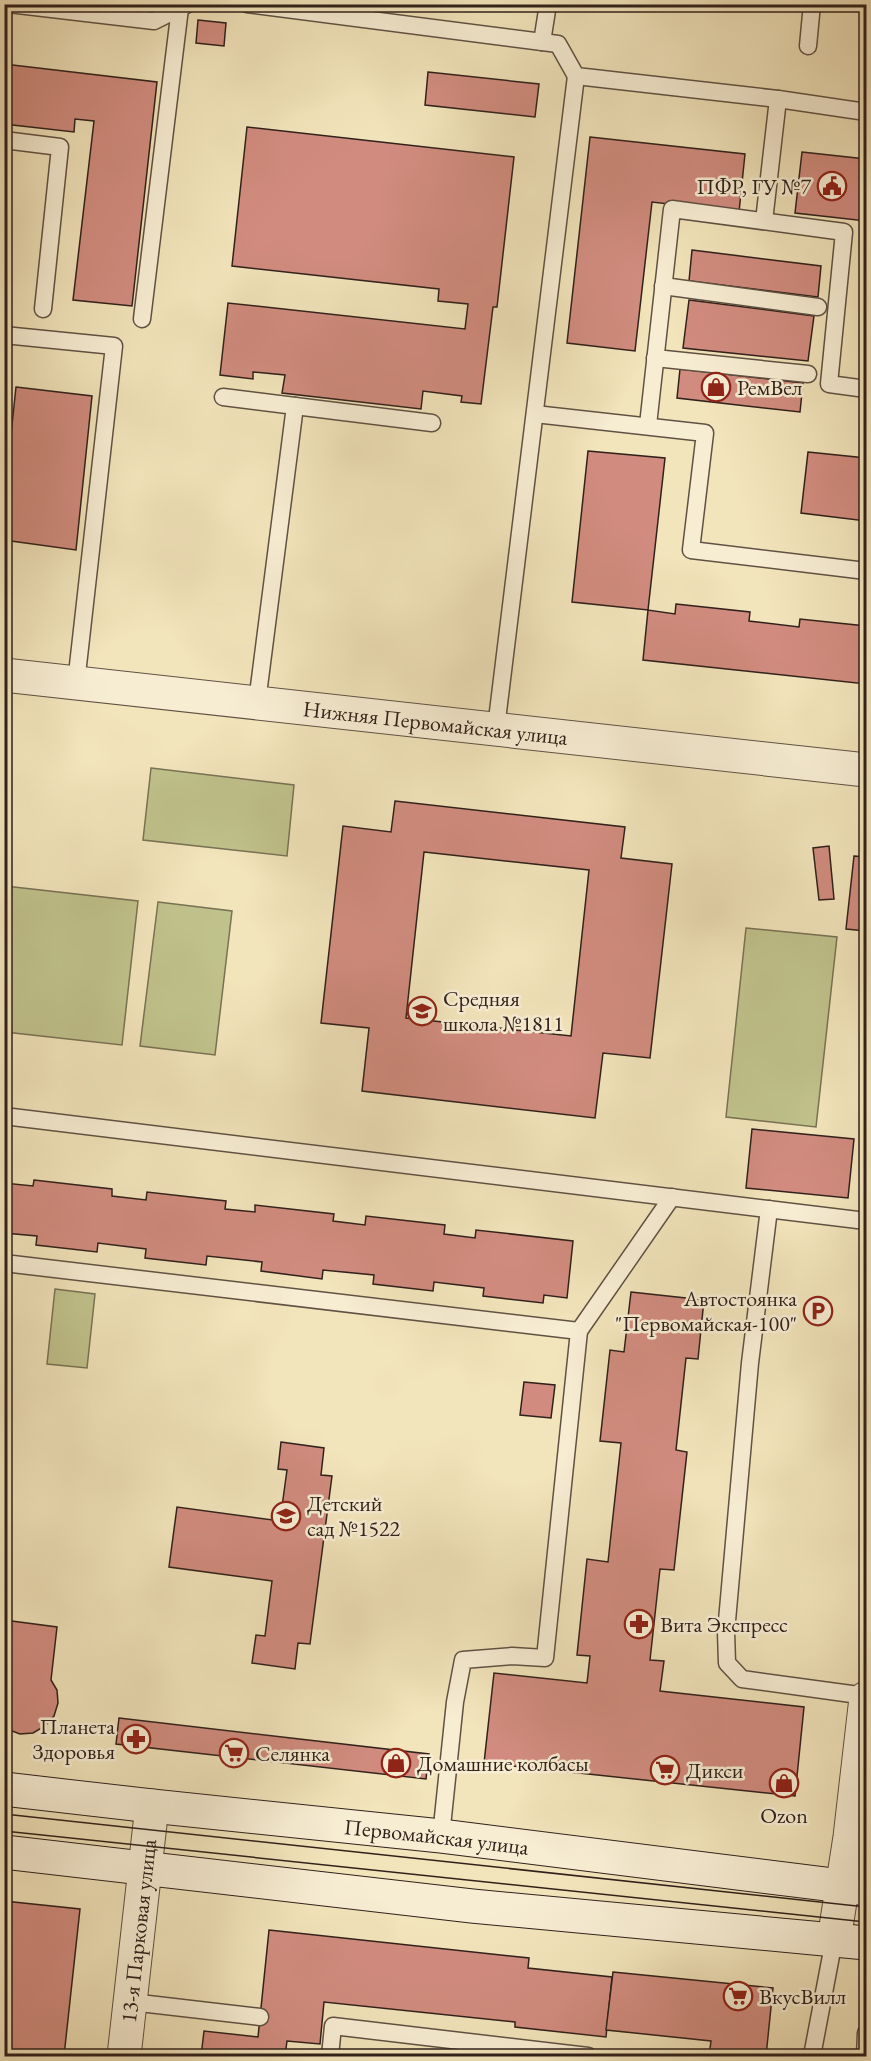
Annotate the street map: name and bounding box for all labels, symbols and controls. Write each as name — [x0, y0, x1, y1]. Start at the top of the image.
public building icon: ПФР, ГУ №7 — [816, 170, 848, 202]
place label: ПФР, ГУ №7 — [697, 172, 811, 201]
shop icon: РемВел — [700, 371, 732, 403]
place label: РемВел — [737, 373, 803, 402]
street label: Нижняя Первомайская улица — [301, 694, 569, 752]
place label: Средняя школа №1811 — [443, 984, 564, 1038]
school or university icon: Средняя школа №1811 — [406, 995, 438, 1027]
place label: Автостоянка "Первомайская-100" — [615, 1284, 797, 1338]
parking icon: Автостоянка "Первомайская-100" — [802, 1295, 834, 1327]
place label: Детский сад №1522 — [307, 1489, 401, 1543]
school or university icon: Детский сад №1522 — [270, 1500, 302, 1532]
pharmacy icon: Вита Экспресс — [623, 1608, 655, 1640]
place label: Вита Экспресс — [660, 1610, 788, 1639]
place label: Планета Здоровья — [33, 1712, 115, 1766]
pharmacy icon: Планета Здоровья — [120, 1723, 152, 1755]
supermarket icon: Селянка — [218, 1737, 250, 1769]
place label: Селянка — [255, 1739, 330, 1768]
shop icon: Домашние колбасы — [380, 1747, 412, 1779]
place label: Домашние колбасы — [417, 1749, 589, 1778]
supermarket icon: Дикси — [649, 1754, 681, 1786]
place label: Дикси — [686, 1756, 744, 1785]
shop icon: Ozon — [768, 1767, 800, 1799]
place label: Ozon — [760, 1801, 808, 1830]
street label: Первомайская улица — [343, 1812, 531, 1862]
street label: 13-я Парковая улица — [114, 1837, 163, 2024]
supermarket icon: ВкусВилл — [722, 1980, 754, 2012]
place label: ВкусВилл — [759, 1982, 847, 2011]

